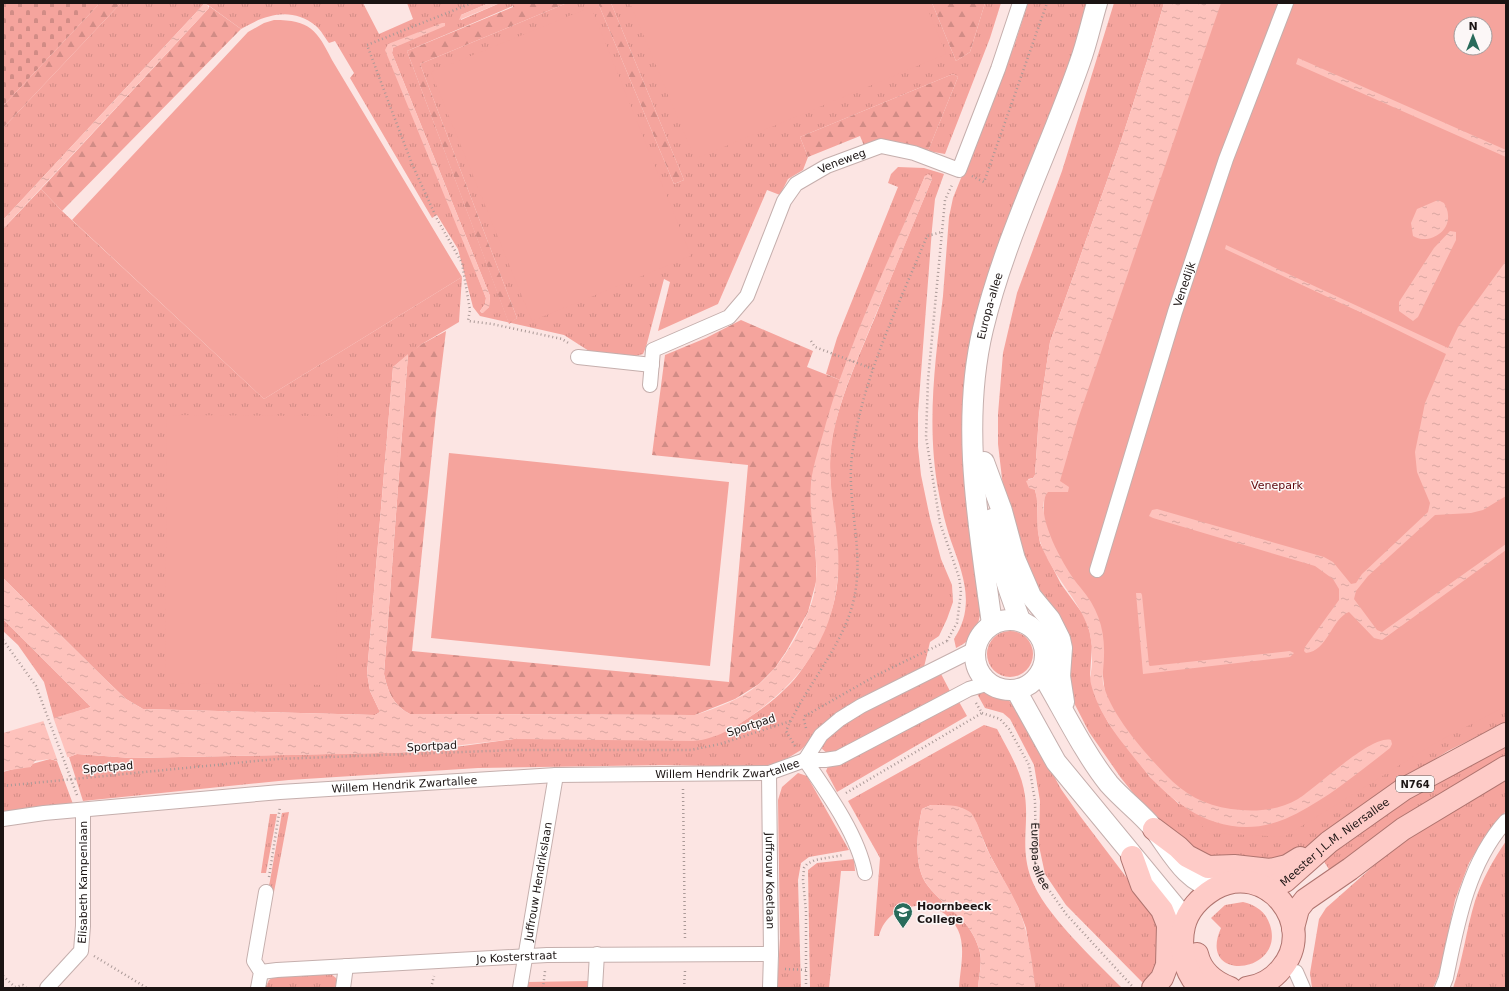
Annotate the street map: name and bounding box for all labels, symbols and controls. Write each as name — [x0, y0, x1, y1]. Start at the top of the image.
north arrow — [1453, 16, 1493, 56]
text: N — [1468, 20, 1478, 33]
street label: Veneweg — [816, 146, 868, 177]
street label: Venedijk — [1171, 259, 1199, 308]
street label: Europa-allee — [975, 271, 1006, 341]
park label: Venepark — [1251, 479, 1304, 492]
street label: Sportpad — [725, 712, 777, 739]
street label: Sportpad — [407, 739, 457, 754]
street label: Willem Hendrik Zwartallee — [655, 756, 802, 781]
street label: Sportpad — [82, 759, 134, 776]
street label: Willem Hendrik Zwartallee — [331, 774, 478, 796]
road number: N764 — [1396, 776, 1434, 792]
street label: Meester J.L.M. Niersallee — [1278, 795, 1392, 889]
street label: Elisabeth Kampenlaan — [76, 821, 90, 944]
street label: Juffrouw Hendrikslaan — [522, 821, 555, 943]
street label: Europa-allee — [1028, 822, 1053, 893]
street label: Juffrouw Koetlaan — [763, 832, 777, 929]
place label: Hoornbeeck College — [917, 900, 992, 926]
school or university icon: Hoornbeeck College — [892, 901, 914, 929]
street label: Jo Kosterstraat — [475, 949, 558, 966]

